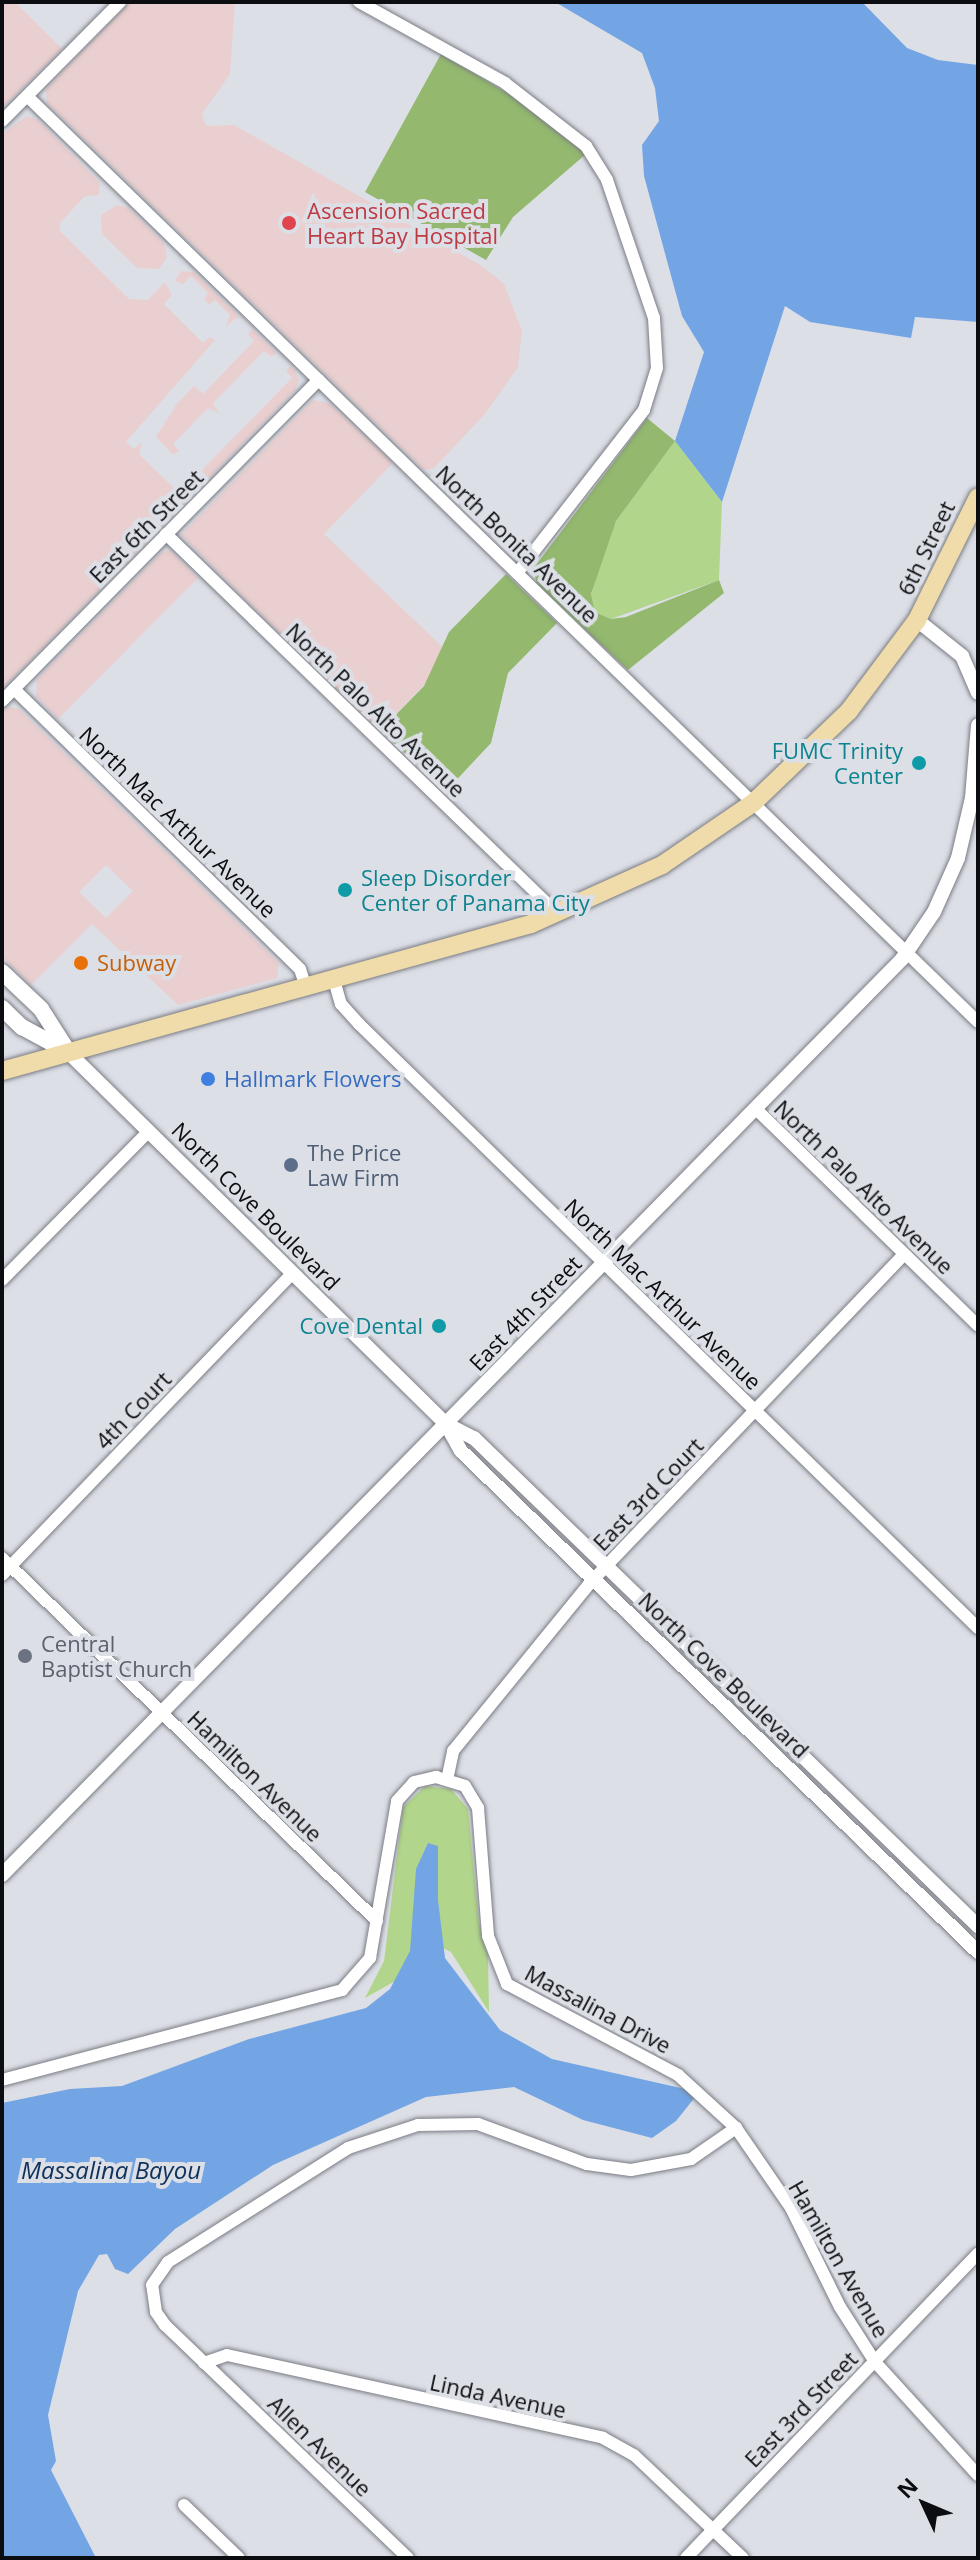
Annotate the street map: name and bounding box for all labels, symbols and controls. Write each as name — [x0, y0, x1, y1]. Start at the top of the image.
place label: Ascension Sacred Heart Bay Hospital — [307, 197, 498, 248]
marker: Ascension Sacred Heart Bay Hospital — [278, 212, 300, 234]
street label: North Bonita Avenue — [431, 460, 603, 628]
street label: East 6th Street — [84, 464, 208, 588]
street label: 6th Street — [892, 497, 960, 599]
street label: North Palo Alto Avenue — [281, 618, 471, 802]
street label: North Mac Arthur Avenue — [74, 721, 282, 923]
place label: FUMC Trinity Center — [772, 737, 903, 788]
marker: FUMC Trinity Center — [910, 754, 928, 772]
place label: Sleep Disorder Center of Panama City — [361, 864, 590, 916]
marker: Sleep Disorder Center of Panama City — [336, 881, 354, 899]
place label: Subway — [97, 950, 176, 976]
marker: Subway — [72, 954, 90, 972]
place label: Hallmark Flowers — [224, 1066, 401, 1092]
marker: Hallmark Flowers — [199, 1070, 217, 1088]
street label: North Palo Alto Avenue — [769, 1095, 959, 1279]
street label: North Cove Boulevard — [167, 1117, 345, 1295]
place label: The Price Law Firm — [307, 1139, 401, 1190]
marker: The Price Law Firm — [282, 1156, 300, 1174]
street label: North Mac Arthur Avenue — [559, 1193, 767, 1395]
street label: East 4th Street — [464, 1250, 586, 1376]
place label: Cove Dental — [299, 1313, 423, 1339]
marker: Cove Dental — [430, 1317, 448, 1335]
street label: 4th Court — [90, 1366, 176, 1454]
street label: East 3rd Court — [588, 1432, 708, 1556]
street label: North Cove Boulevard — [633, 1587, 815, 1763]
place label: Central Baptist Church — [41, 1630, 192, 1682]
marker: Central Baptist Church — [16, 1647, 34, 1665]
street label: Hamilton Avenue — [182, 1705, 328, 1847]
street label: Massalina Drive — [520, 1959, 676, 2059]
water label: Massalina Bayou — [21, 2156, 201, 2184]
street label: Hamilton Avenue — [783, 2176, 895, 2342]
street label: East 3rd Street — [739, 2346, 863, 2472]
street label: Linda Avenue — [428, 2369, 568, 2423]
street label: Allen Avenue — [263, 2390, 377, 2502]
north arrow — [884, 2464, 964, 2544]
text: N — [890, 2470, 924, 2504]

